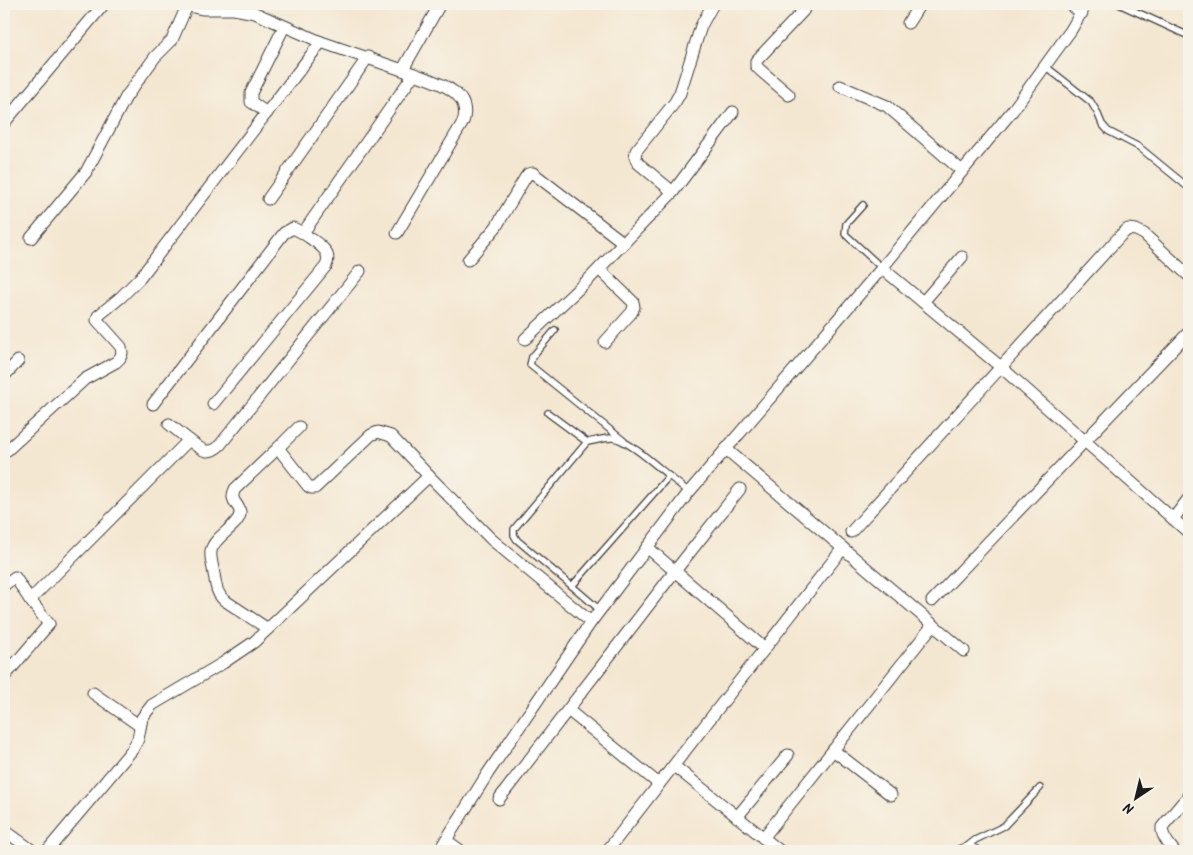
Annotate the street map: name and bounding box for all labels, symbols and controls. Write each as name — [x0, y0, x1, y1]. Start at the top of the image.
north arrow — [1110, 772, 1160, 822]
text: N — [1119, 796, 1139, 819]

